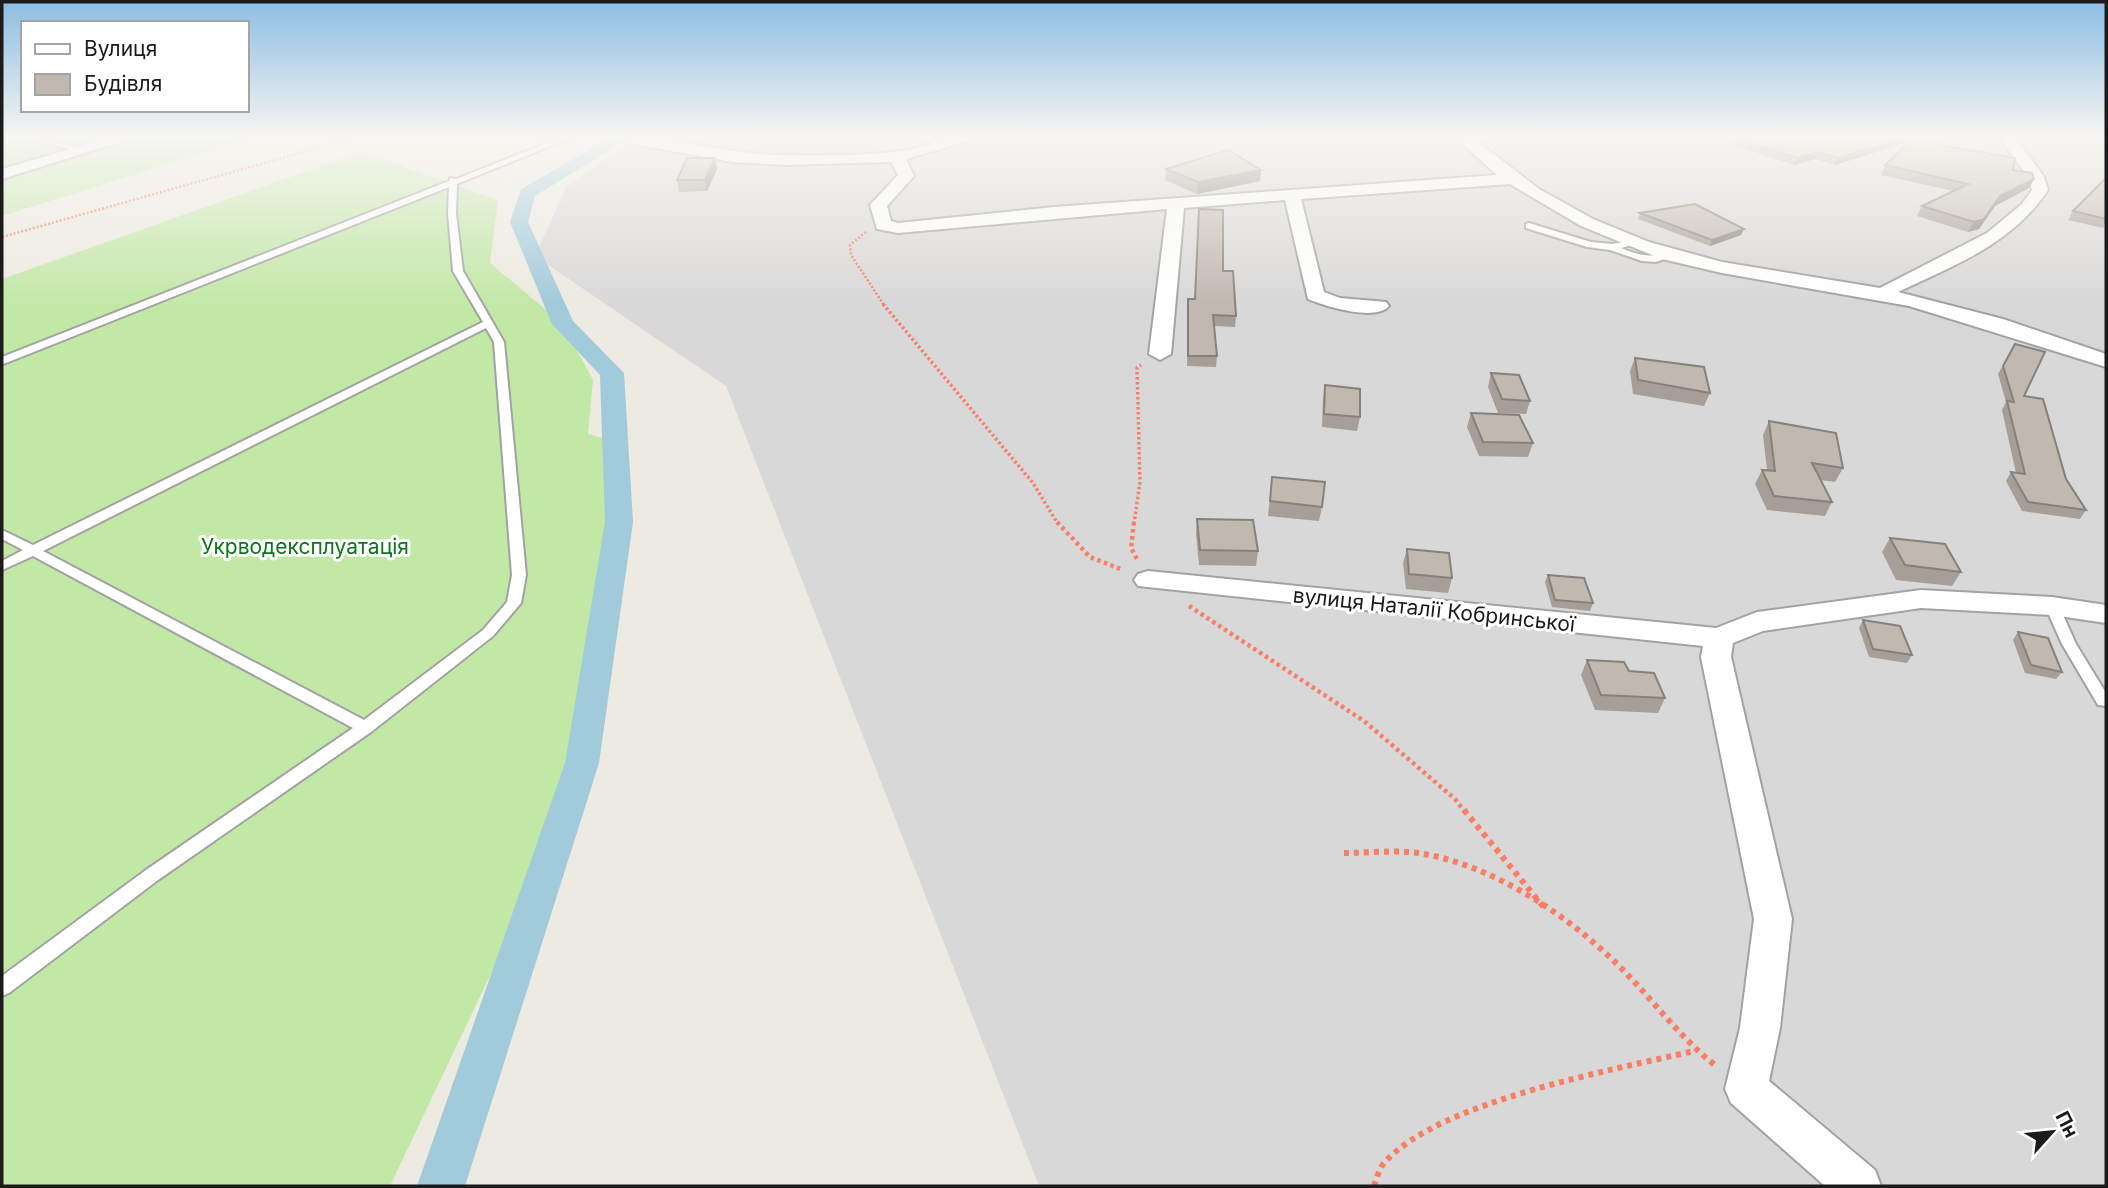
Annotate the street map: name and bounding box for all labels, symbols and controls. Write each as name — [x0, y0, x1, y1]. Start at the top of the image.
legend — [21, 21, 248, 112]
text: Вулиця — [84, 36, 157, 61]
text: Будівля — [84, 71, 162, 96]
park label: Укрводексплуатація — [201, 534, 409, 559]
street label: вулиця Наталії Кобринської — [1292, 582, 1577, 637]
north arrow — [2017, 1097, 2087, 1167]
text: Пн — [2051, 1108, 2083, 1141]

